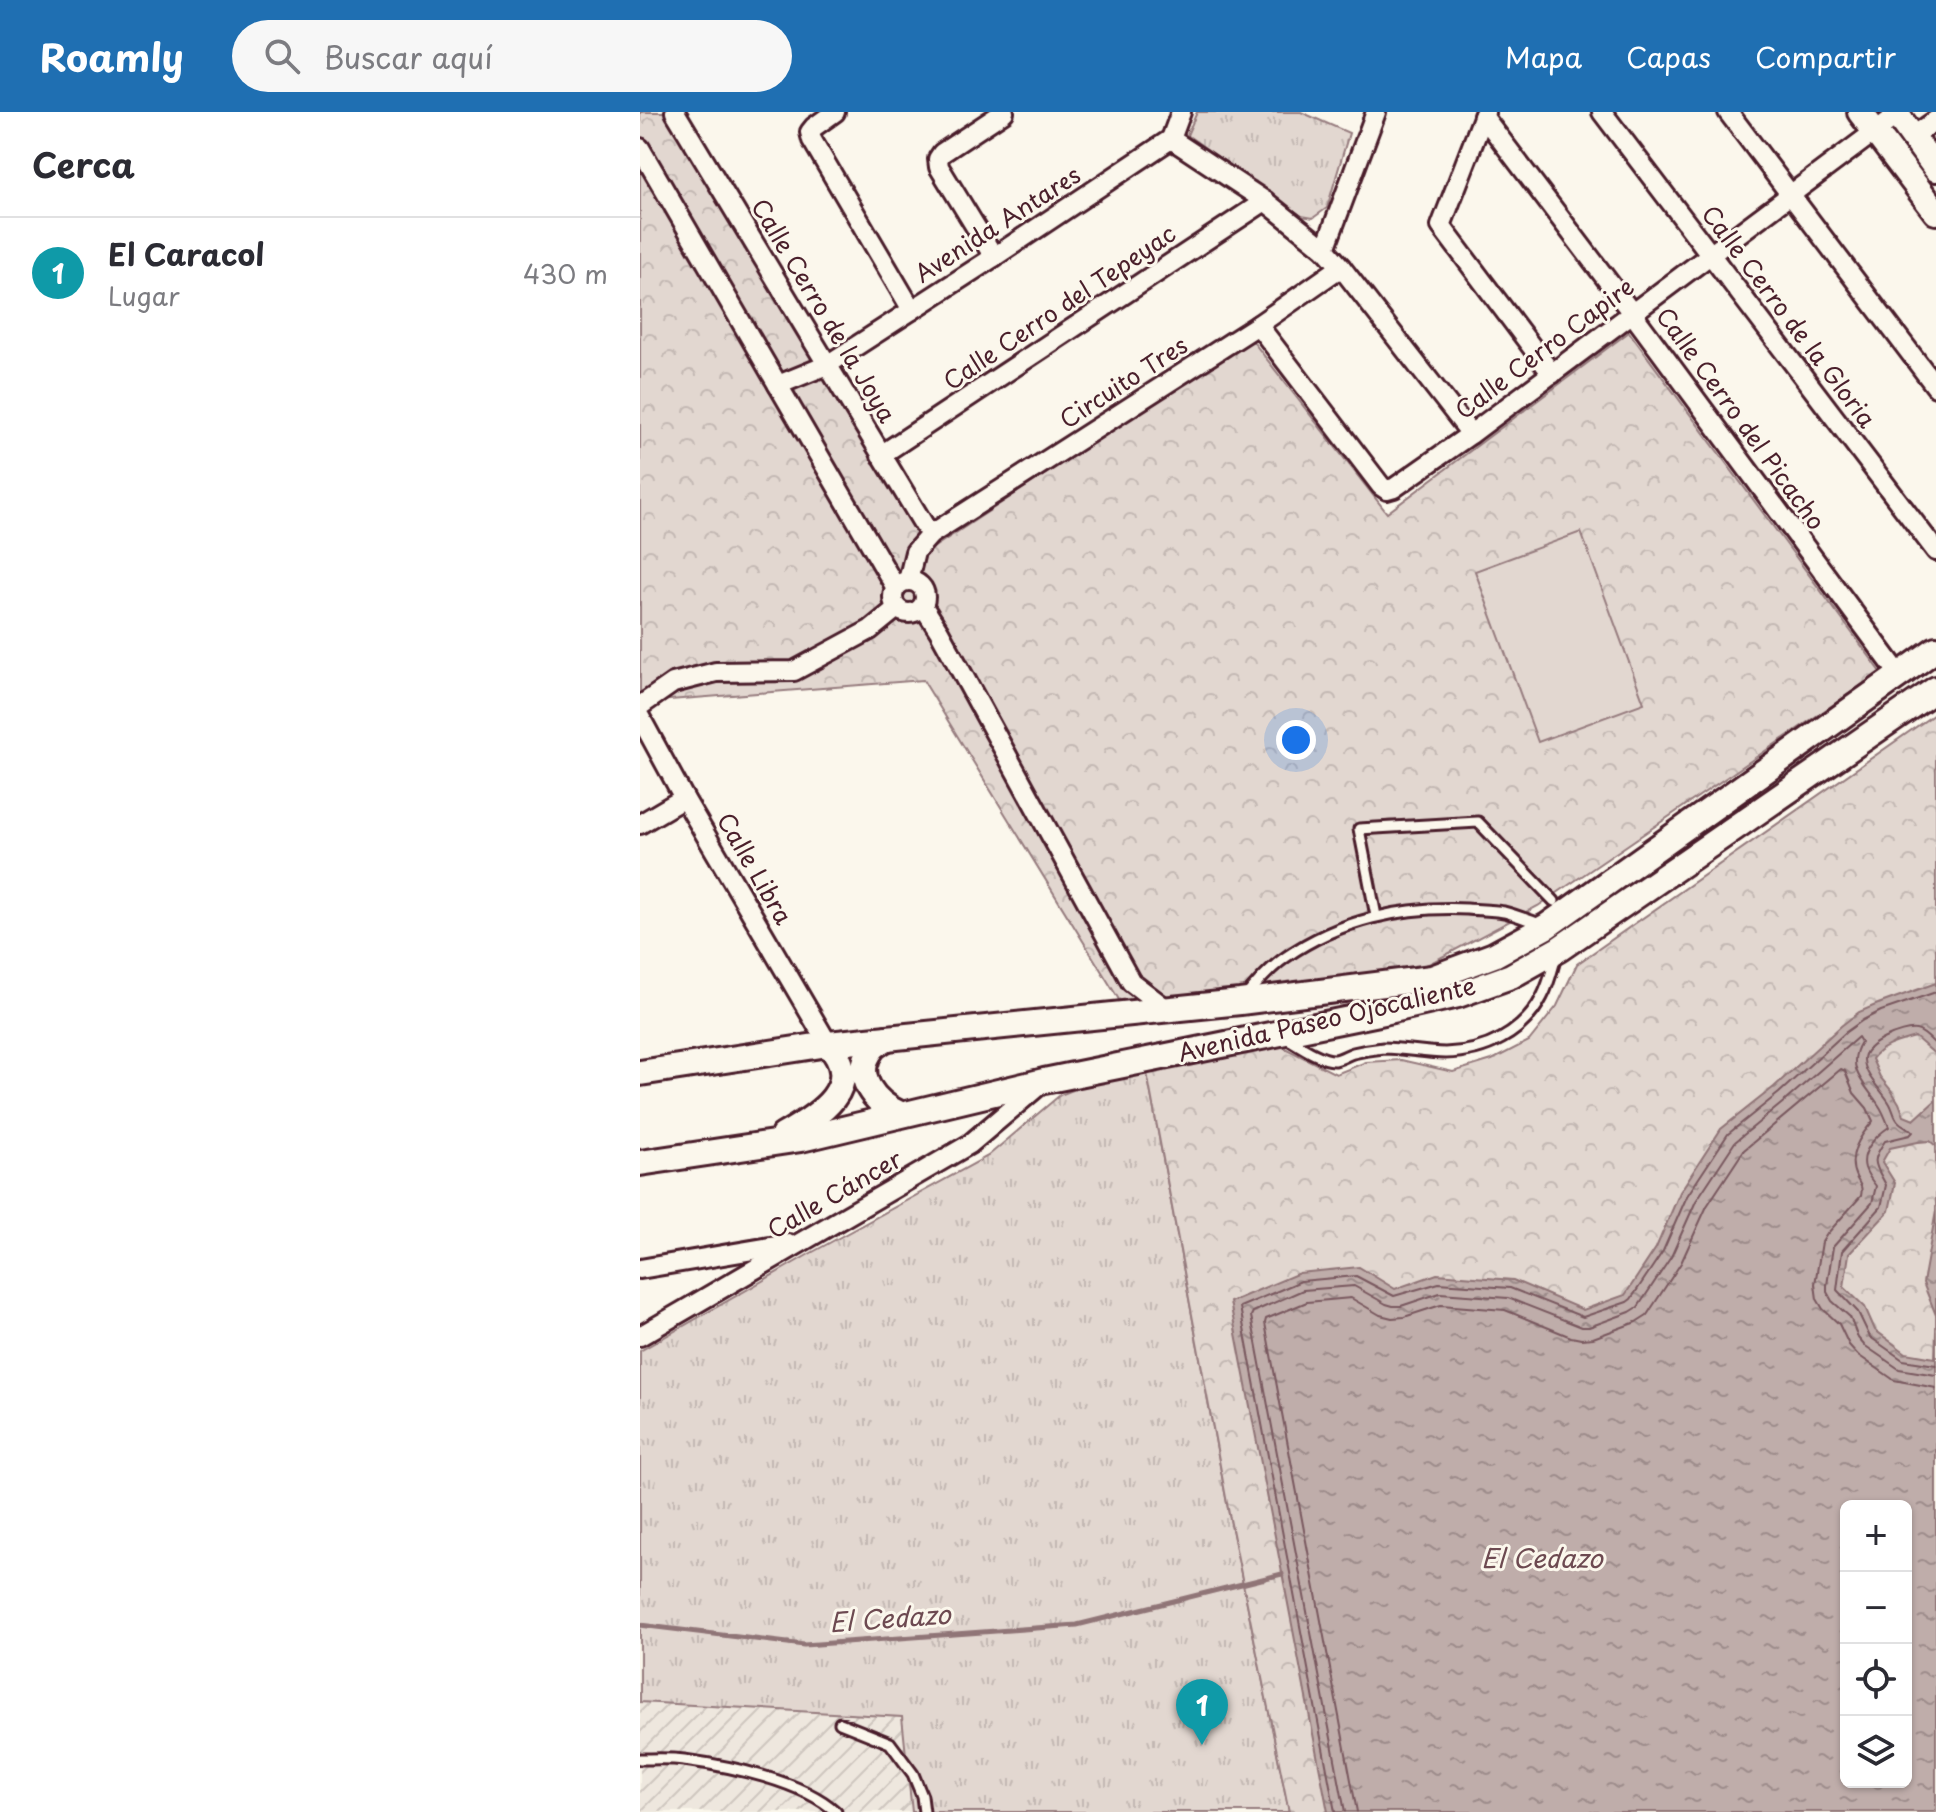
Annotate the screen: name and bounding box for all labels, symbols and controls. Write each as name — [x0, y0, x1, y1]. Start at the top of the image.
search box — [232, 20, 792, 92]
text: Roamly — [40, 28, 184, 85]
icon: search — [260, 34, 304, 78]
text: Buscar aquí — [324, 34, 493, 79]
text: Mapa — [1505, 35, 1582, 78]
text: Capas — [1626, 35, 1711, 78]
text: Compartir — [1755, 35, 1896, 78]
text: Cerca — [32, 138, 135, 190]
street label: Avenida Antares — [907, 156, 1087, 291]
street label: Calle Cerro de la Joya — [743, 191, 906, 429]
street label: Calle Cerro de la Gloria — [1694, 197, 1885, 435]
street label: Calle Cerro del Tepeyac — [935, 215, 1182, 398]
text: El Caracol — [108, 231, 264, 276]
text: 1 — [52, 254, 64, 293]
text: 430 m — [523, 254, 608, 293]
street label: Calle Cerro Capire — [1447, 268, 1641, 427]
text: Lugar — [108, 276, 180, 315]
street label: Calle Cerro del Picacho — [1648, 299, 1835, 537]
street label: Circuito Tres — [1052, 326, 1194, 436]
your location — [1276, 720, 1316, 760]
street label: Calle Libra — [709, 805, 803, 931]
street label: Avenida Paseo Ojocaliente — [1174, 966, 1479, 1070]
street label: Calle Cáncer — [760, 1140, 909, 1246]
map controls — [1840, 1500, 1912, 1788]
button: + — [1840, 1500, 1912, 1572]
water label: El Cedazo — [1481, 1538, 1604, 1577]
button: − — [1840, 1572, 1912, 1644]
water label: El Cedazo — [828, 1594, 953, 1641]
button: locate — [1840, 1644, 1912, 1716]
pin: 1 — [1176, 1679, 1228, 1745]
button: layers — [1840, 1716, 1912, 1788]

